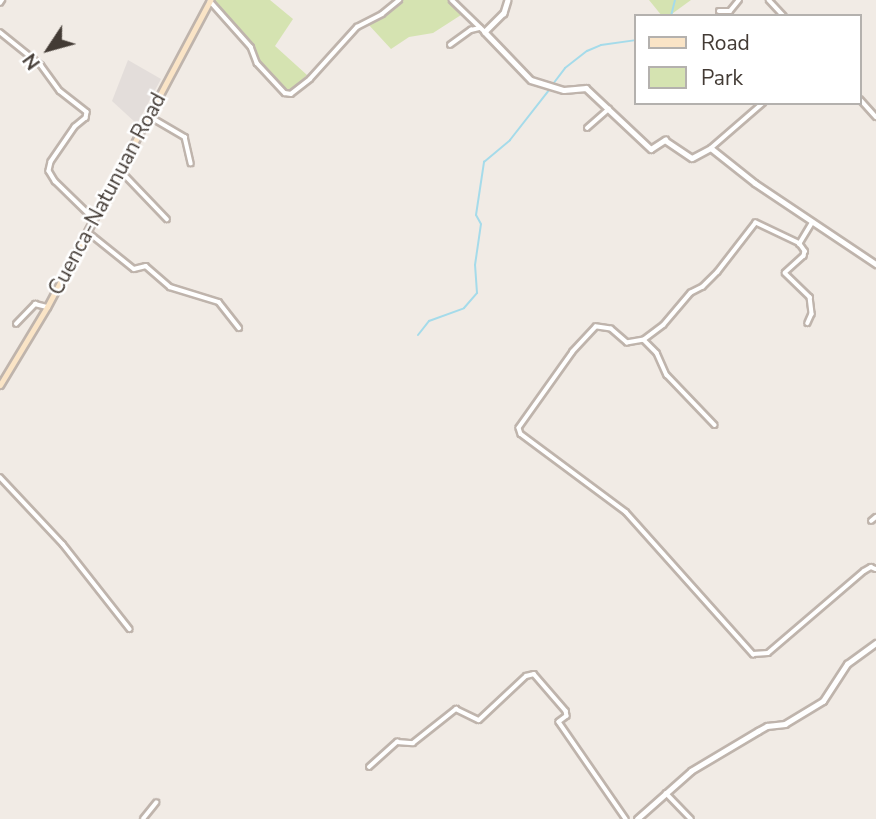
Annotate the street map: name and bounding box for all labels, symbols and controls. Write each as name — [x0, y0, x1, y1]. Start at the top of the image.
north arrow — [14, 14, 84, 84]
legend — [634, 14, 862, 105]
text: Road — [701, 29, 750, 57]
text: N — [17, 48, 47, 75]
text: Park — [701, 64, 743, 92]
street label: Cuenca-Natunuan Road — [43, 89, 171, 299]

